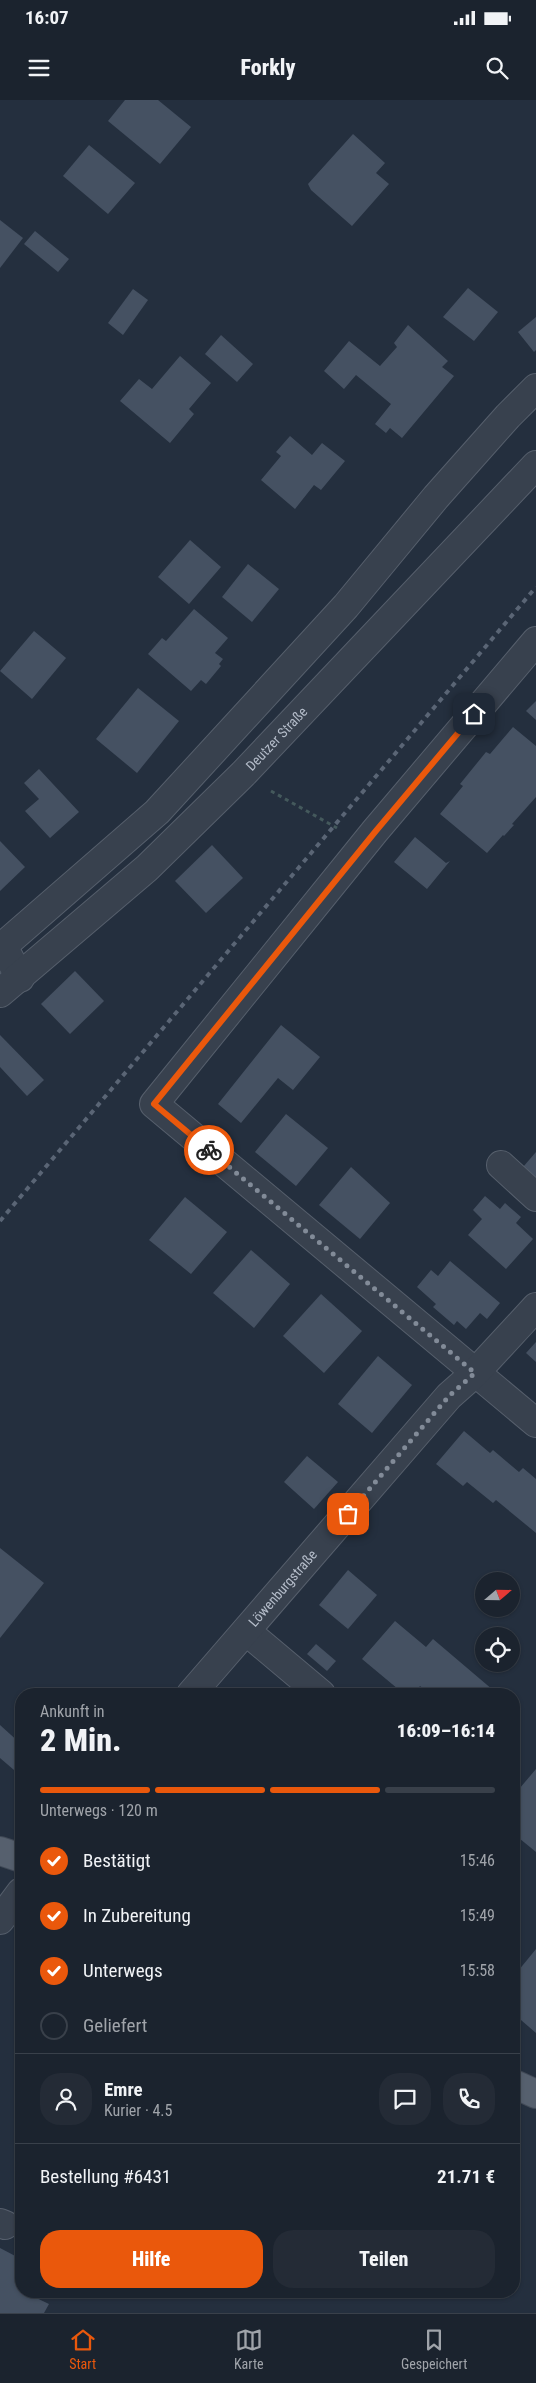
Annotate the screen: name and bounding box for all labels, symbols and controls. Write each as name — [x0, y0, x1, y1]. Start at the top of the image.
text: 16:07 — [25, 6, 69, 29]
icon: menu — [25, 54, 53, 82]
icon: search — [483, 54, 511, 82]
text: Forkly — [241, 55, 295, 80]
pin — [453, 693, 495, 735]
icon: home — [460, 700, 488, 728]
street label: Deutzer Straße — [243, 703, 311, 774]
courier — [184, 1125, 234, 1175]
icon: bike — [195, 1136, 223, 1164]
pin — [327, 1493, 369, 1535]
icon: bag — [334, 1500, 362, 1528]
street label: Löwenburgstraße — [245, 1546, 320, 1630]
north arrow — [475, 1572, 520, 1618]
map controls — [475, 1572, 520, 1672]
button: locate — [475, 1627, 520, 1672]
text: Ankunft in — [40, 1702, 105, 1721]
text: 16:09–16:14 — [397, 1719, 495, 1742]
text: 2 Min. — [40, 1721, 121, 1759]
text: Unterwegs · 120 m — [40, 1801, 158, 1820]
icon: check — [40, 1847, 68, 1875]
text: Bestätigt — [83, 1849, 151, 1872]
text: 15:46 — [460, 1851, 495, 1870]
icon: check — [40, 1902, 68, 1930]
text: In Zubereitung — [83, 1904, 191, 1927]
text: 15:49 — [460, 1906, 495, 1925]
icon: check — [40, 1957, 68, 1985]
text: Unterwegs — [83, 1959, 163, 1982]
text: 15:58 — [460, 1961, 495, 1980]
text: Geliefert — [83, 2014, 147, 2037]
button: person — [40, 2073, 92, 2125]
button: chat — [379, 2073, 431, 2125]
button: phone — [443, 2073, 495, 2125]
text: Emre — [104, 2078, 143, 2101]
text: Kurier · 4.5 — [104, 2101, 172, 2120]
text: Bestellung #6431 — [40, 2165, 171, 2188]
text: 21.71 € — [437, 2165, 495, 2188]
button: Hilfe — [40, 2230, 263, 2288]
button: Teilen — [273, 2230, 495, 2288]
tab: Start — [69, 2326, 97, 2372]
tab: Karte — [234, 2326, 264, 2372]
tab: Gespeichert — [401, 2326, 467, 2372]

